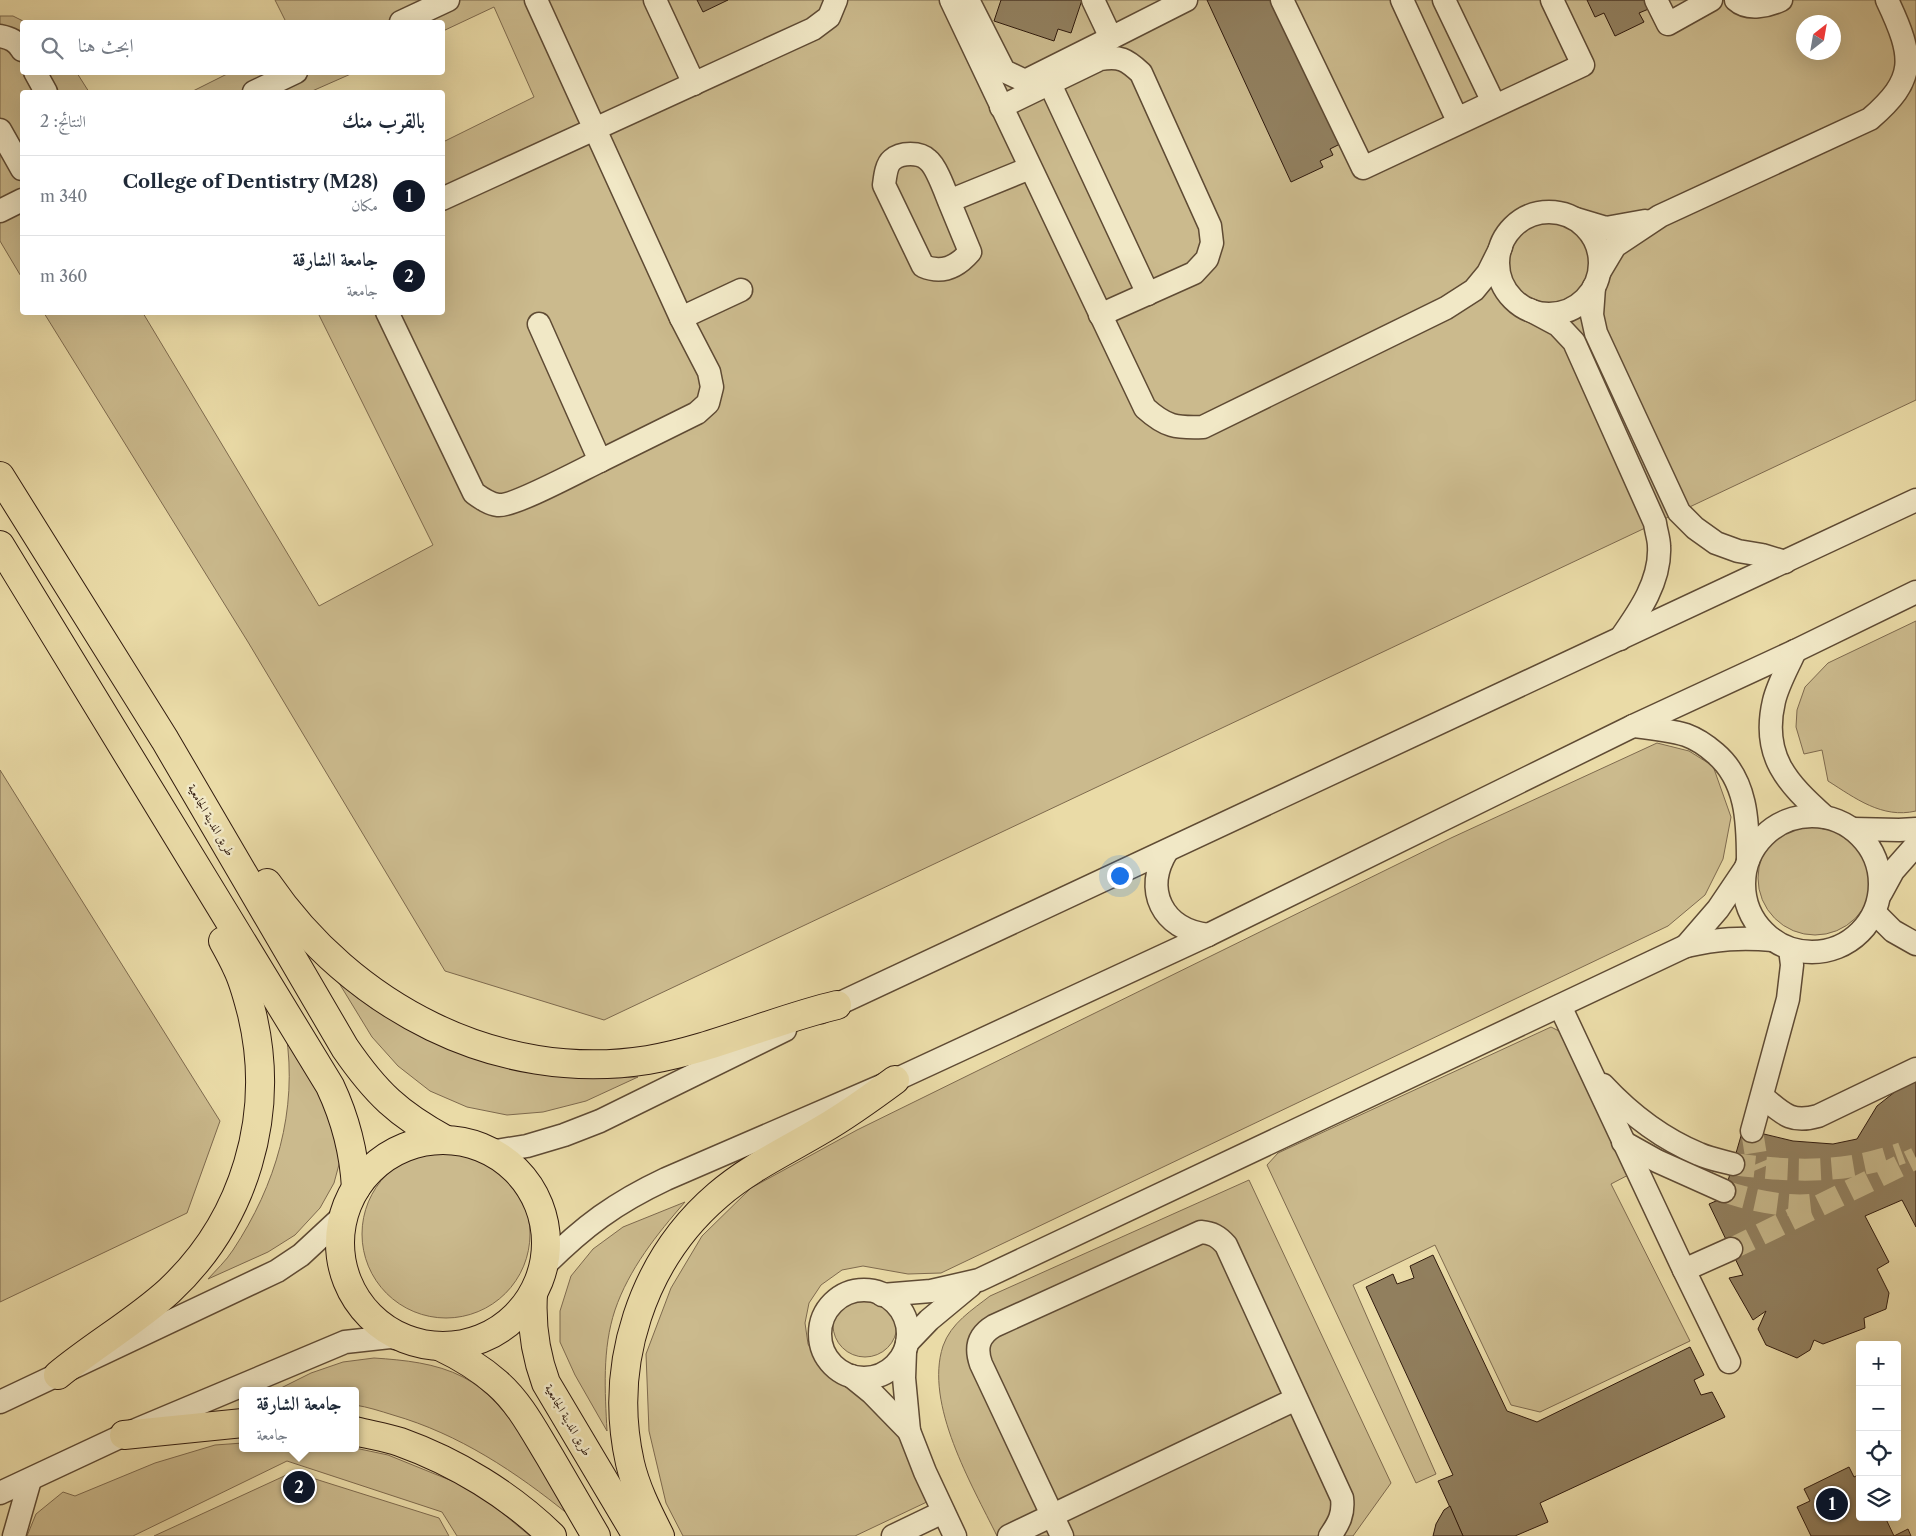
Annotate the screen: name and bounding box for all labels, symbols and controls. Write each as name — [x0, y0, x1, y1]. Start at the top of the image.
north arrow — [1796, 15, 1841, 60]
search box — [20, 20, 445, 75]
icon: search — [38, 34, 66, 62]
text: ابحث هنا — [78, 34, 134, 57]
text: بالقرب منك — [342, 108, 425, 133]
text: النتائج: 2 — [40, 111, 86, 131]
text: College of Dentistry (M28) — [123, 170, 378, 193]
text: 340 m — [40, 186, 87, 206]
text: 1 — [405, 186, 413, 206]
text: مكان — [351, 195, 378, 215]
text: جامعة الشارقة — [293, 248, 378, 271]
text: 360 m — [40, 266, 88, 286]
text: 2 — [404, 266, 414, 286]
text: جامعة — [346, 280, 378, 300]
street label: طريق المدينة الجامعية — [184, 781, 238, 859]
your location — [1107, 863, 1133, 889]
map controls — [1856, 1341, 1901, 1521]
button: + — [1856, 1341, 1901, 1386]
street label: طريق المدينة الجامعية — [541, 1381, 595, 1459]
button: − — [1856, 1386, 1901, 1431]
popup — [239, 1387, 359, 1452]
text: جامعة الشارقة — [256, 1392, 342, 1415]
text: جامعة — [256, 1424, 288, 1444]
button: locate — [1856, 1431, 1901, 1476]
pin: 2 — [283, 1468, 315, 1506]
button: layers — [1856, 1476, 1901, 1521]
pin: 1 — [1816, 1485, 1848, 1523]

